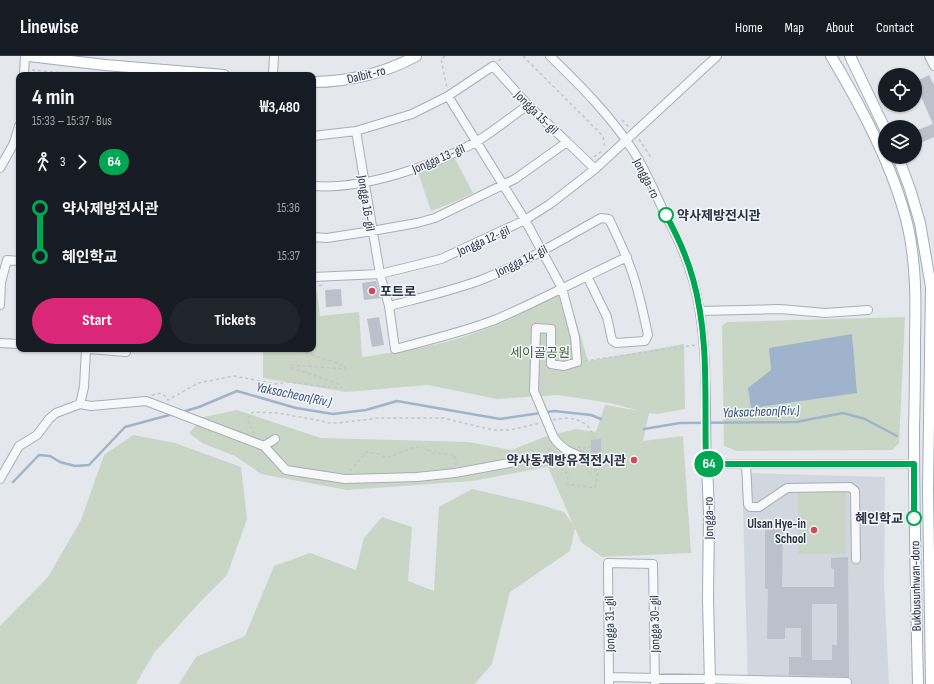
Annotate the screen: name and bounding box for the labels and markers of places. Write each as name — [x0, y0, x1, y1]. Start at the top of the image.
marker: 약사제방전시관 — [658, 207, 674, 223]
place label: 약사제방전시관 — [677, 208, 761, 224]
place label: 포트로 — [380, 284, 416, 300]
marker: 포트로 — [367, 286, 377, 296]
place label: 약사동제방유적전시관 — [506, 453, 626, 469]
marker: 약사동제방유적전시관 — [629, 455, 639, 465]
marker: 혜인학교 — [906, 510, 922, 526]
place label: 혜인학교 — [855, 511, 903, 527]
place label: Ulsan Hye-in School — [747, 516, 806, 547]
marker: Ulsan Hye-in School — [809, 525, 819, 535]

